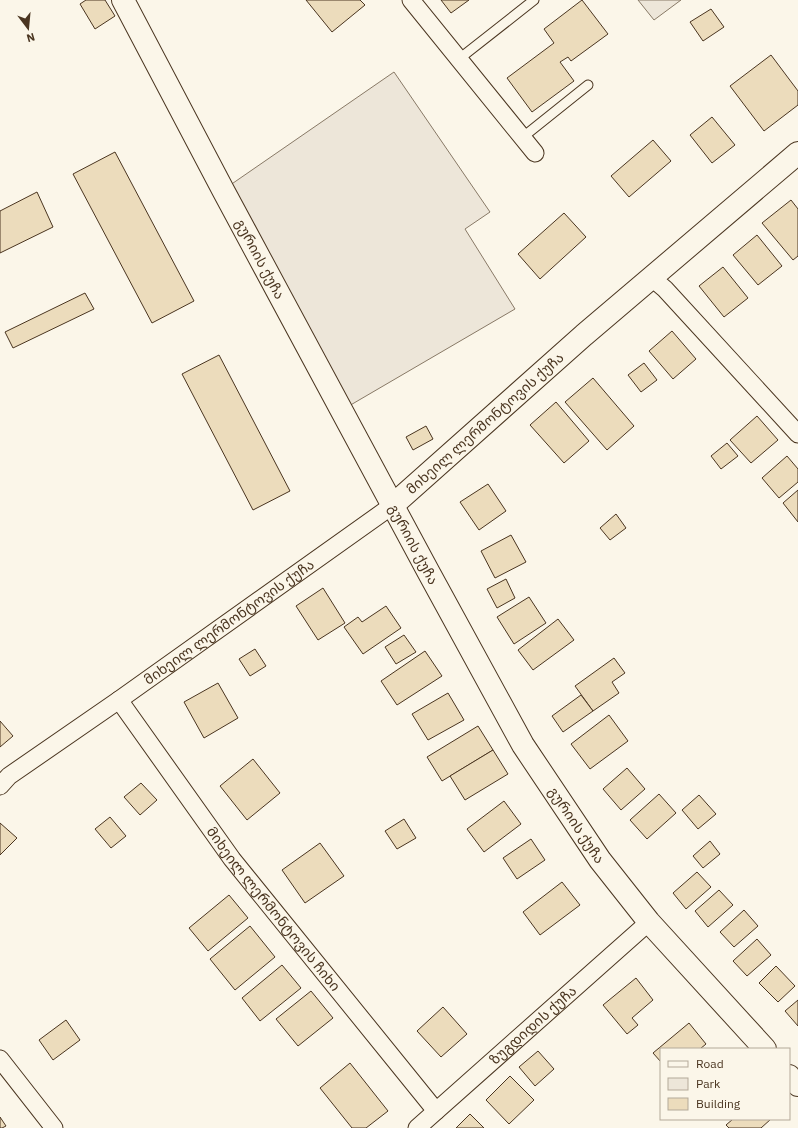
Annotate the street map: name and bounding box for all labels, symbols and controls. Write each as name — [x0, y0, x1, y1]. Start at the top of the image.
north arrow — [8, 8, 48, 48]
text: N — [25, 30, 37, 45]
street label: გურიის ქუჩა — [231, 216, 289, 302]
street label: მიხეილ ლერმონტოვის ქუჩა — [402, 348, 567, 498]
street label: გურიის ქუჩა — [385, 501, 443, 588]
street label: მიხეილ ლერმონტოვის ქუჩა — [140, 555, 318, 689]
street label: გურიის ქუჩა — [544, 783, 609, 867]
street label: მიხეილ ლერმონტოვის ჩიხი — [203, 823, 344, 995]
street label: ზუგდიდის ქუჩა — [486, 982, 580, 1068]
legend — [660, 1048, 790, 1120]
text: Road — [696, 1056, 724, 1071]
text: Park — [696, 1076, 721, 1091]
text: Building — [696, 1096, 741, 1111]

